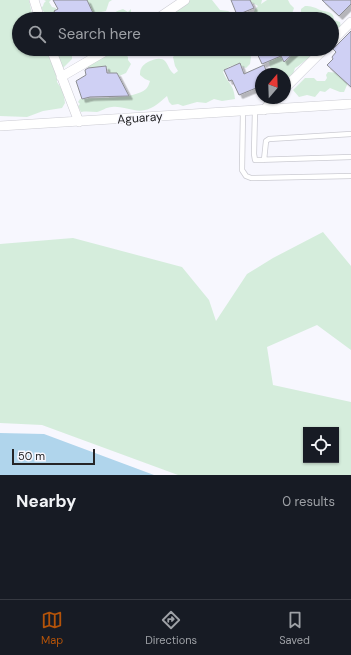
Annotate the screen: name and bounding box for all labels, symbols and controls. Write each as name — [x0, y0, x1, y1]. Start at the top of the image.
search box — [12, 12, 339, 56]
icon: search — [26, 23, 48, 45]
text: Search here — [58, 24, 141, 44]
north arrow — [255, 68, 291, 104]
street label: Aguaray — [117, 108, 164, 128]
map controls — [303, 427, 339, 463]
button: locate — [303, 427, 339, 463]
scale bar — [12, 447, 95, 466]
text: 50 m — [18, 449, 45, 463]
text: Nearby — [16, 490, 76, 512]
text: 0 results — [282, 493, 335, 510]
tab: Map — [41, 609, 63, 647]
tab: Directions — [145, 609, 197, 647]
tab: Saved — [279, 609, 310, 647]

